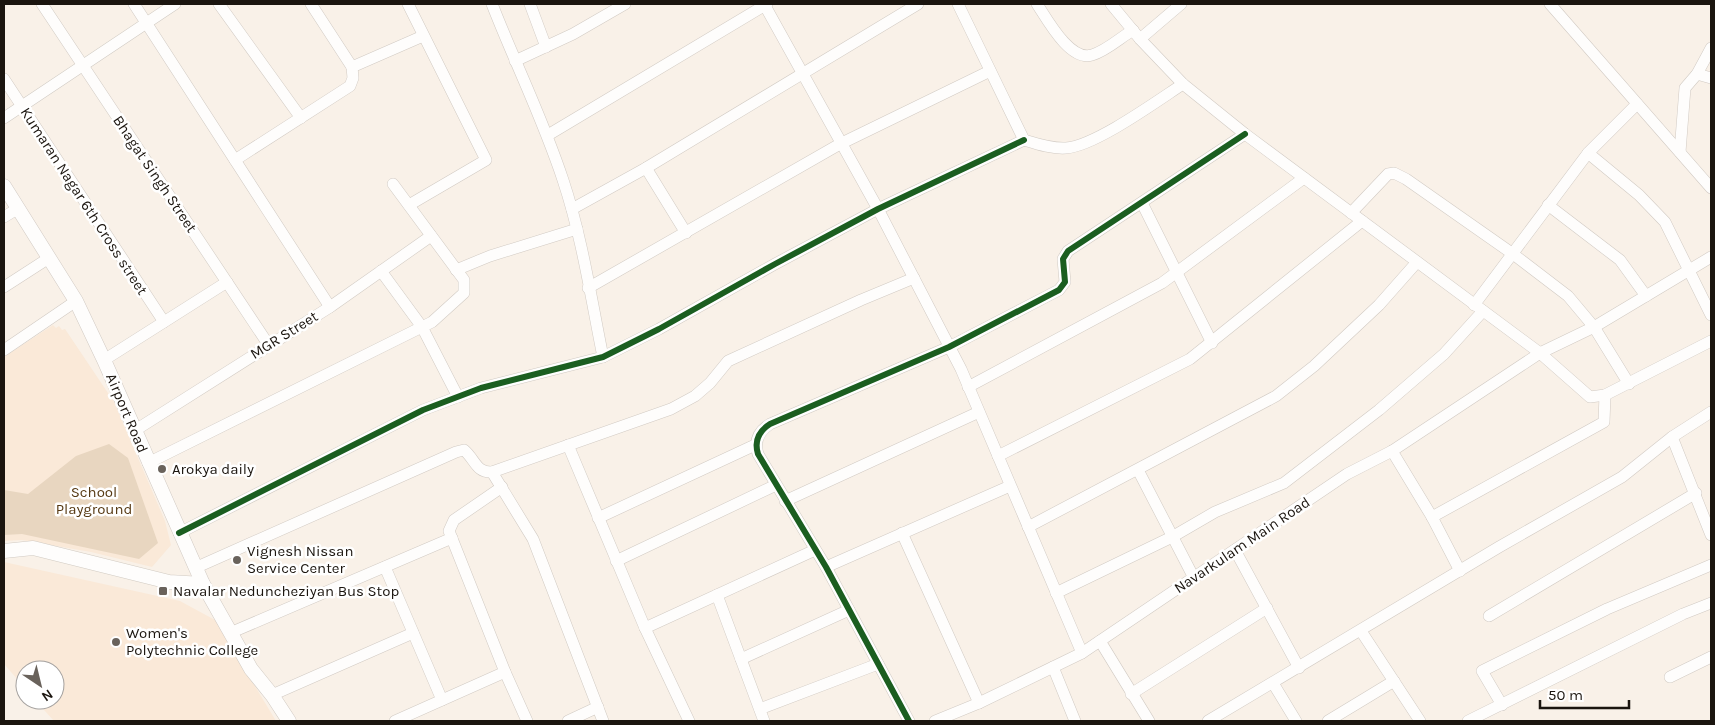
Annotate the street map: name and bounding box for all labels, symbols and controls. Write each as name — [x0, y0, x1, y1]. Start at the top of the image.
street label: Kumaran Nagar 6th Cross street — [17, 104, 152, 298]
street label: Bhagat Singh Street — [109, 112, 201, 236]
street label: MGR Street — [247, 307, 321, 363]
street label: Airport Road — [102, 371, 152, 455]
place label: Arokya daily — [172, 460, 254, 478]
marker: Arokya daily — [156, 463, 168, 475]
park label: School Playground — [56, 483, 132, 518]
street label: Navarkulam Main Road — [1171, 493, 1313, 597]
place label: Vignesh Nissan Service Center — [247, 542, 353, 577]
marker: Vignesh Nissan Service Center — [231, 554, 243, 566]
place label: Navalar Neduncheziyan Bus Stop — [173, 582, 399, 600]
marker: Navalar Neduncheziyan Bus Stop — [157, 585, 169, 597]
place label: Women's Polytechnic College — [126, 624, 258, 659]
marker: Women's Polytechnic College — [110, 636, 122, 648]
north arrow — [15, 660, 65, 710]
scale bar — [1540, 678, 1629, 710]
text: N — [38, 685, 56, 705]
text: 50 m — [1548, 686, 1583, 704]

